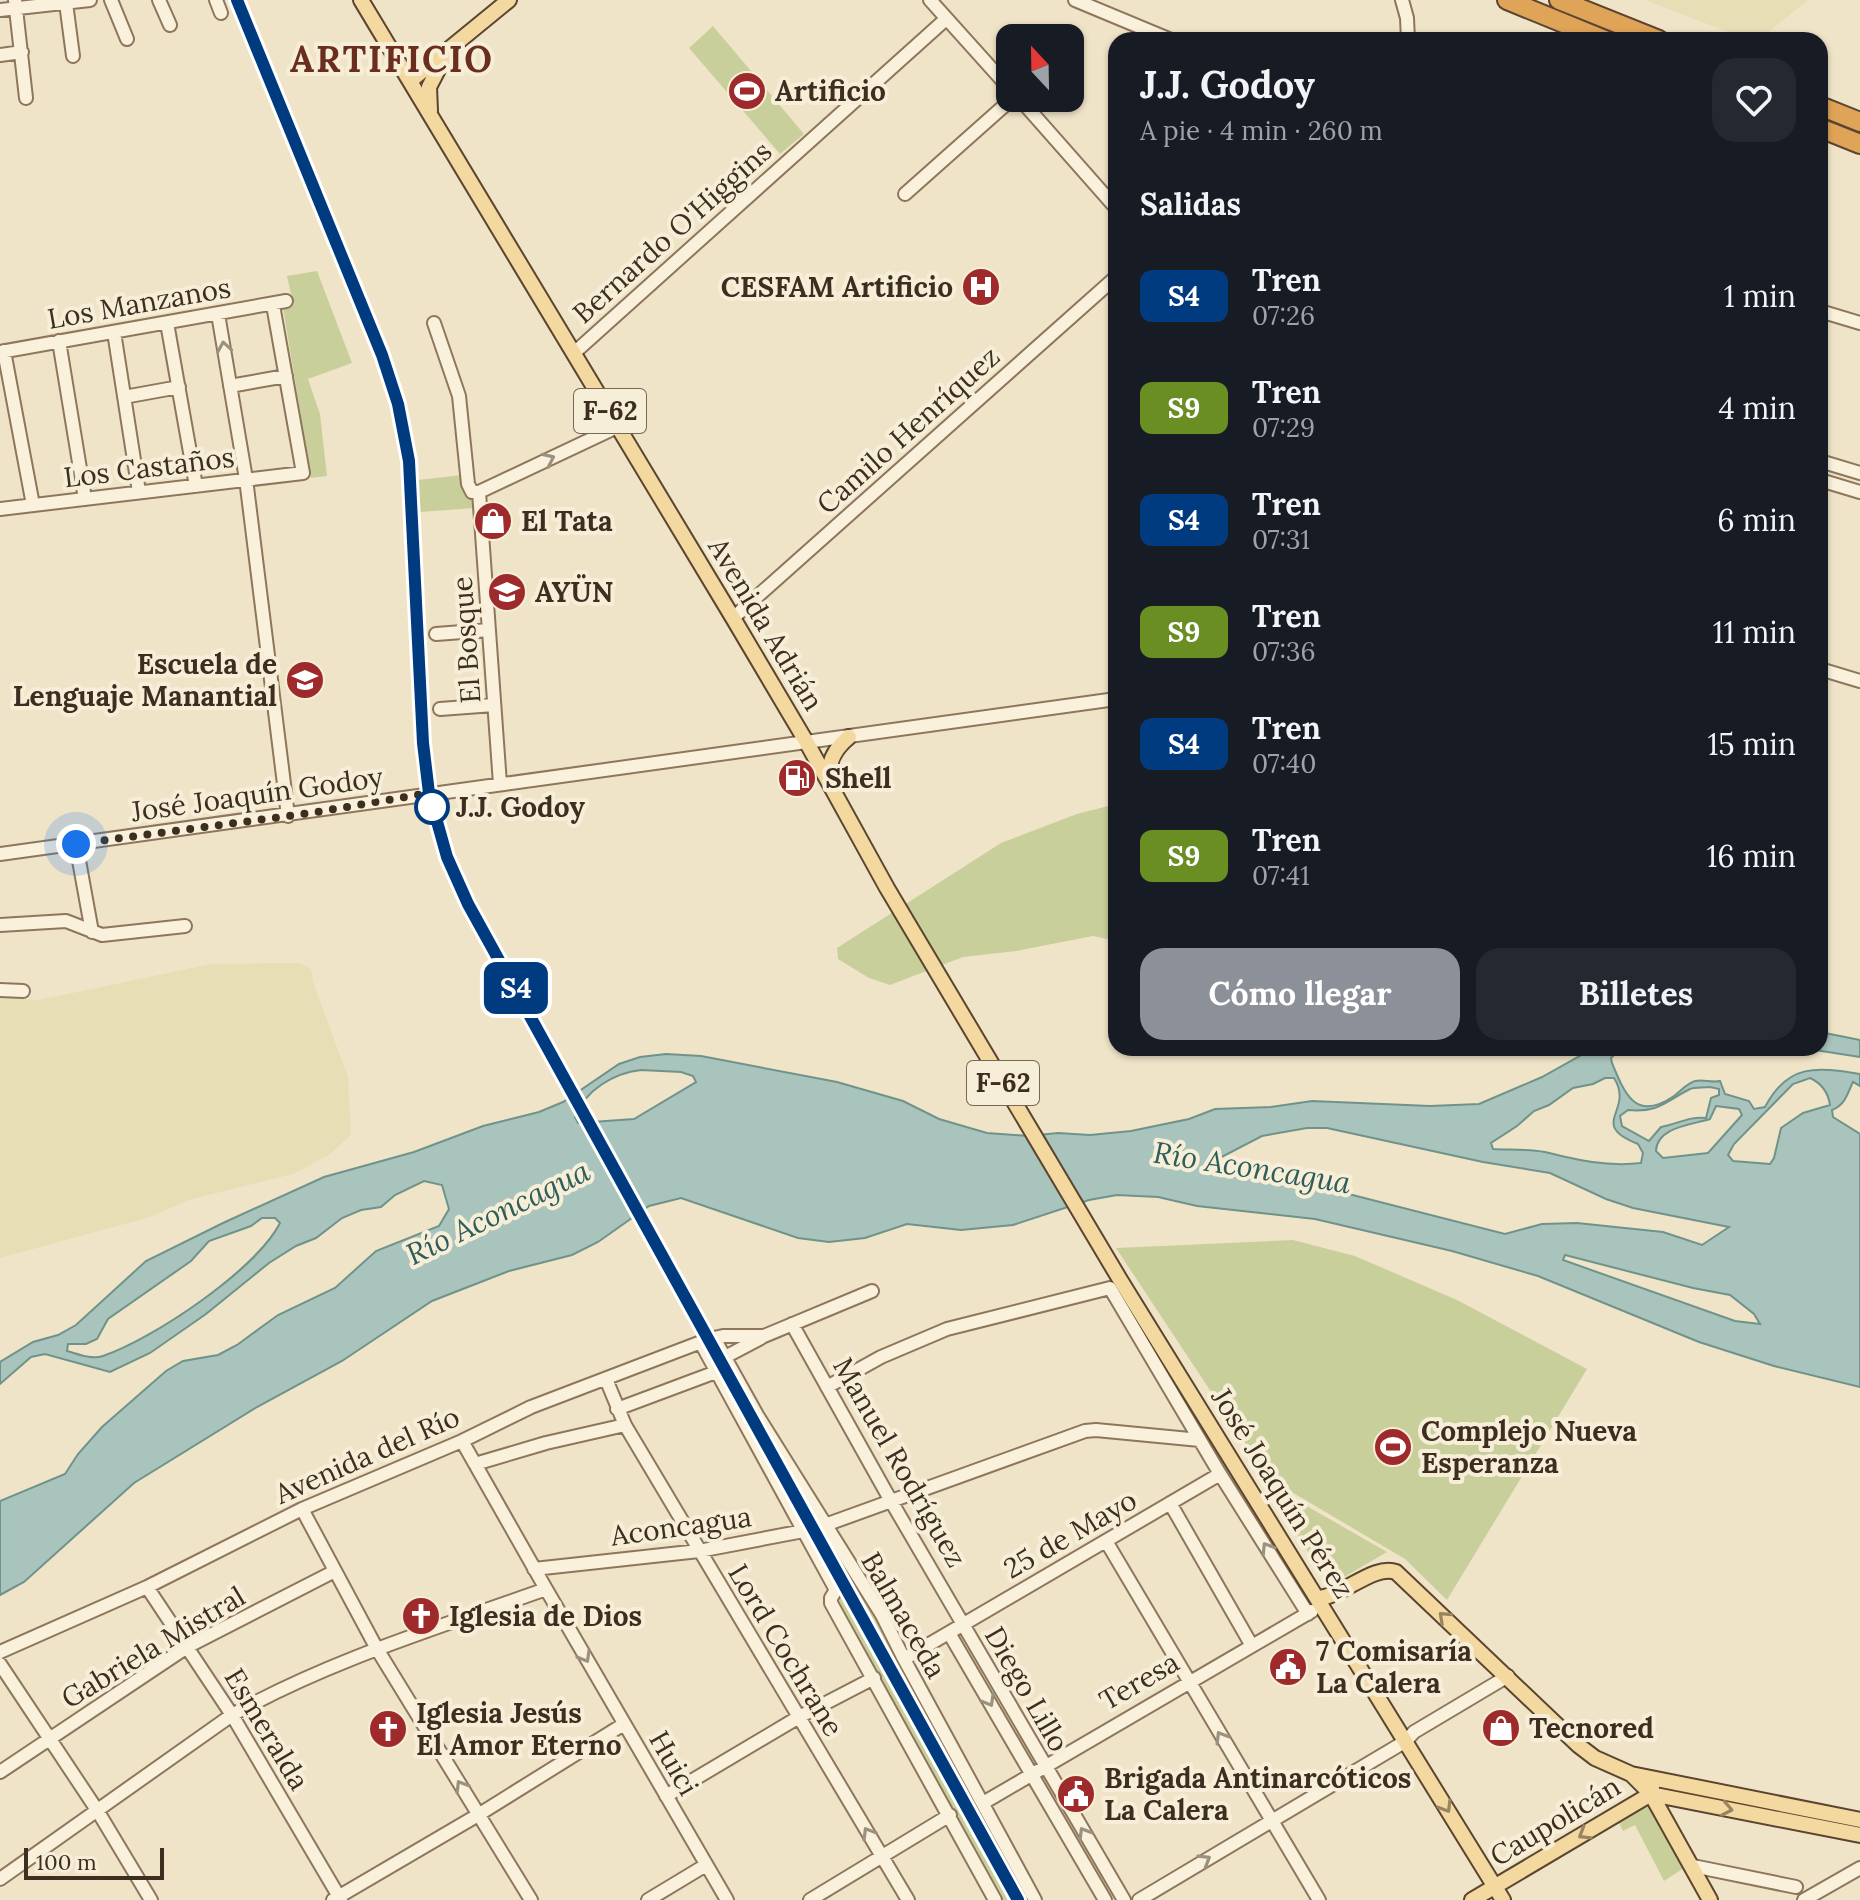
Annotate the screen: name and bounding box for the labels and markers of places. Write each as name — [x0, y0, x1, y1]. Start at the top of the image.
sports icon: Artificio — [726, 70, 768, 112]
place label: Artificio — [775, 73, 886, 109]
hospital icon: CESFAM Artificio — [960, 266, 1002, 308]
place label: CESFAM Artificio — [721, 269, 953, 305]
shop icon: El Tata — [472, 500, 514, 542]
place label: El Tata — [521, 503, 613, 539]
school or university icon: AYÜN — [486, 571, 528, 613]
place label: AYÜN — [535, 574, 613, 610]
place label: Escuela de Lenguaje Manantial — [13, 646, 277, 714]
school or university icon: Escuela de Lenguaje Manantial — [284, 659, 326, 701]
fuel station icon: Shell — [776, 757, 818, 799]
place label: Shell — [825, 760, 892, 796]
place label: J.J. Godoy — [456, 789, 585, 825]
marker: J.J. Godoy — [415, 790, 449, 824]
place label: Complejo Nueva Esperanza — [1421, 1413, 1637, 1481]
sports icon: Complejo Nueva Esperanza — [1372, 1426, 1414, 1468]
church icon: Iglesia de Dios — [400, 1595, 442, 1637]
place label: Iglesia de Dios — [449, 1598, 642, 1634]
place label: 7 Comisaría La Calera — [1316, 1633, 1472, 1701]
public building icon: 7 Comisaría La Calera — [1267, 1646, 1309, 1688]
place label: Iglesia Jesús El Amor Eterno — [416, 1695, 622, 1763]
shop icon: Tecnored — [1480, 1707, 1522, 1749]
church icon: Iglesia Jesús El Amor Eterno — [367, 1708, 409, 1750]
place label: Tecnored — [1529, 1710, 1654, 1746]
place label: Brigada Antinarcóticos La Calera — [1104, 1760, 1411, 1828]
public building icon: Brigada Antinarcóticos La Calera — [1055, 1773, 1097, 1815]

